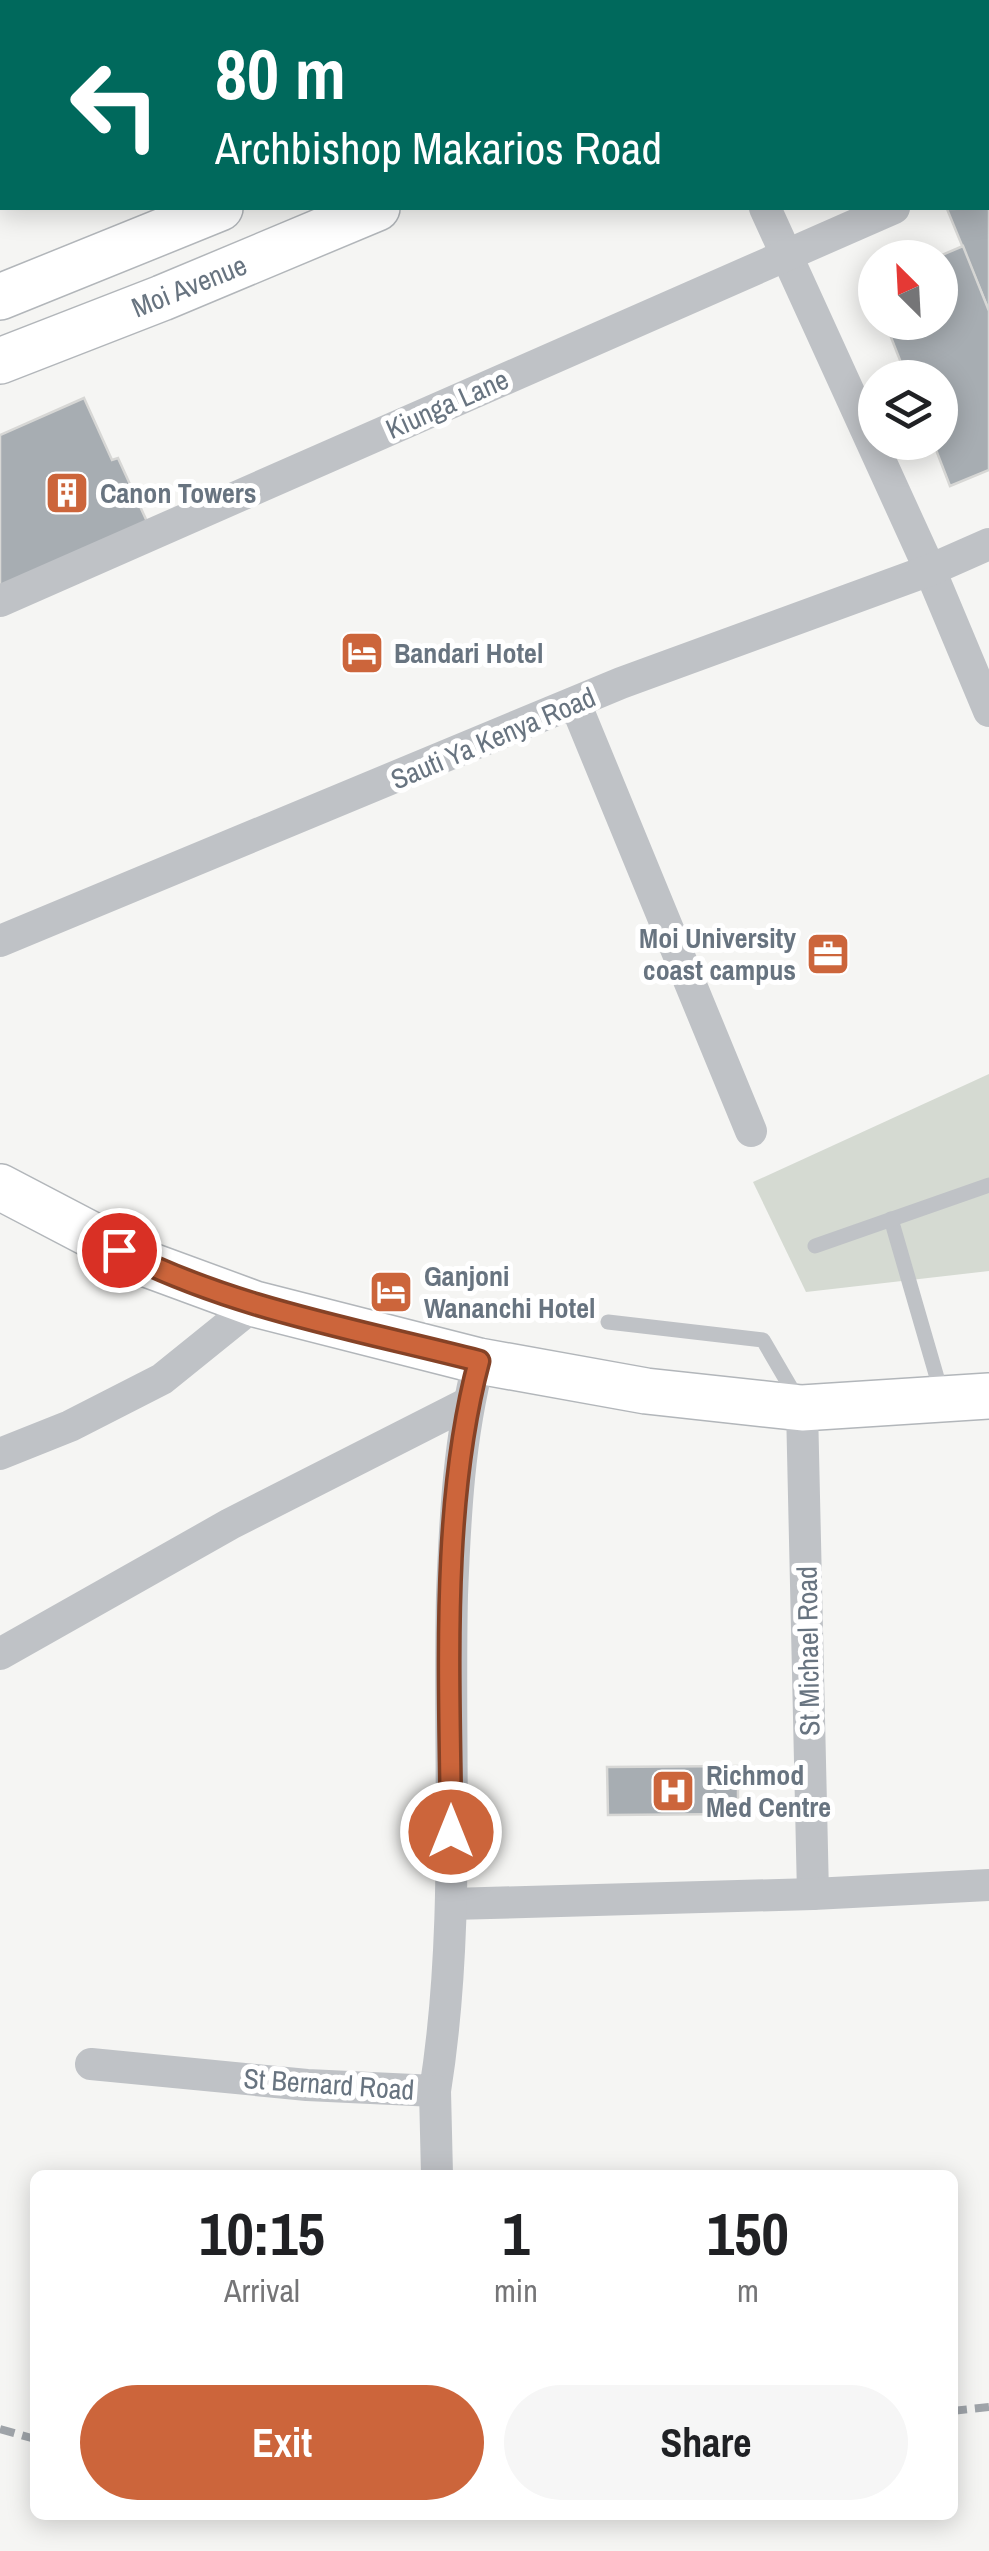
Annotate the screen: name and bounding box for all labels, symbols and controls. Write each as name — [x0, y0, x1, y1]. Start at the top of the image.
text: 80 m — [215, 27, 346, 121]
icon: left — [50, 40, 180, 170]
text: Archbishop Makarios Road — [215, 117, 662, 178]
north arrow — [858, 240, 958, 340]
map controls — [858, 240, 958, 460]
street label: Moi Avenue — [126, 246, 252, 326]
street label: Kiunga Lane — [380, 360, 514, 448]
button: layers — [858, 360, 958, 460]
building icon: Canon Towers — [44, 470, 90, 516]
place label: Canon Towers — [100, 474, 257, 512]
hotel icon: Bandari Hotel — [339, 630, 385, 676]
place label: Bandari Hotel — [394, 634, 543, 672]
street label: Sauti Ya Kenya Road — [385, 678, 601, 798]
place label: Moi University coast campus — [639, 919, 796, 989]
office icon: Moi University coast campus — [805, 931, 851, 977]
pin — [77, 1208, 162, 1293]
icon: arrive — [92, 1223, 147, 1278]
place label: Ganjoni Wananchi Hotel — [424, 1257, 595, 1327]
hotel icon: Ganjoni Wananchi Hotel — [368, 1269, 414, 1315]
street label: St Michael Road — [788, 1566, 828, 1736]
place label: Richmod Med Centre — [706, 1756, 831, 1826]
hospital icon: Richmod Med Centre — [650, 1768, 696, 1814]
position arrow — [399, 1780, 503, 1884]
street label: St Bernard Road — [242, 2059, 416, 2109]
text: 10:15 — [199, 2193, 325, 2274]
text: 1 — [502, 2193, 530, 2274]
text: 150 — [707, 2193, 789, 2274]
text: Arrival — [224, 2269, 300, 2312]
text: min — [494, 2269, 538, 2312]
text: m — [737, 2269, 759, 2312]
button: Exit — [80, 2385, 484, 2500]
button: Share — [504, 2385, 908, 2500]

